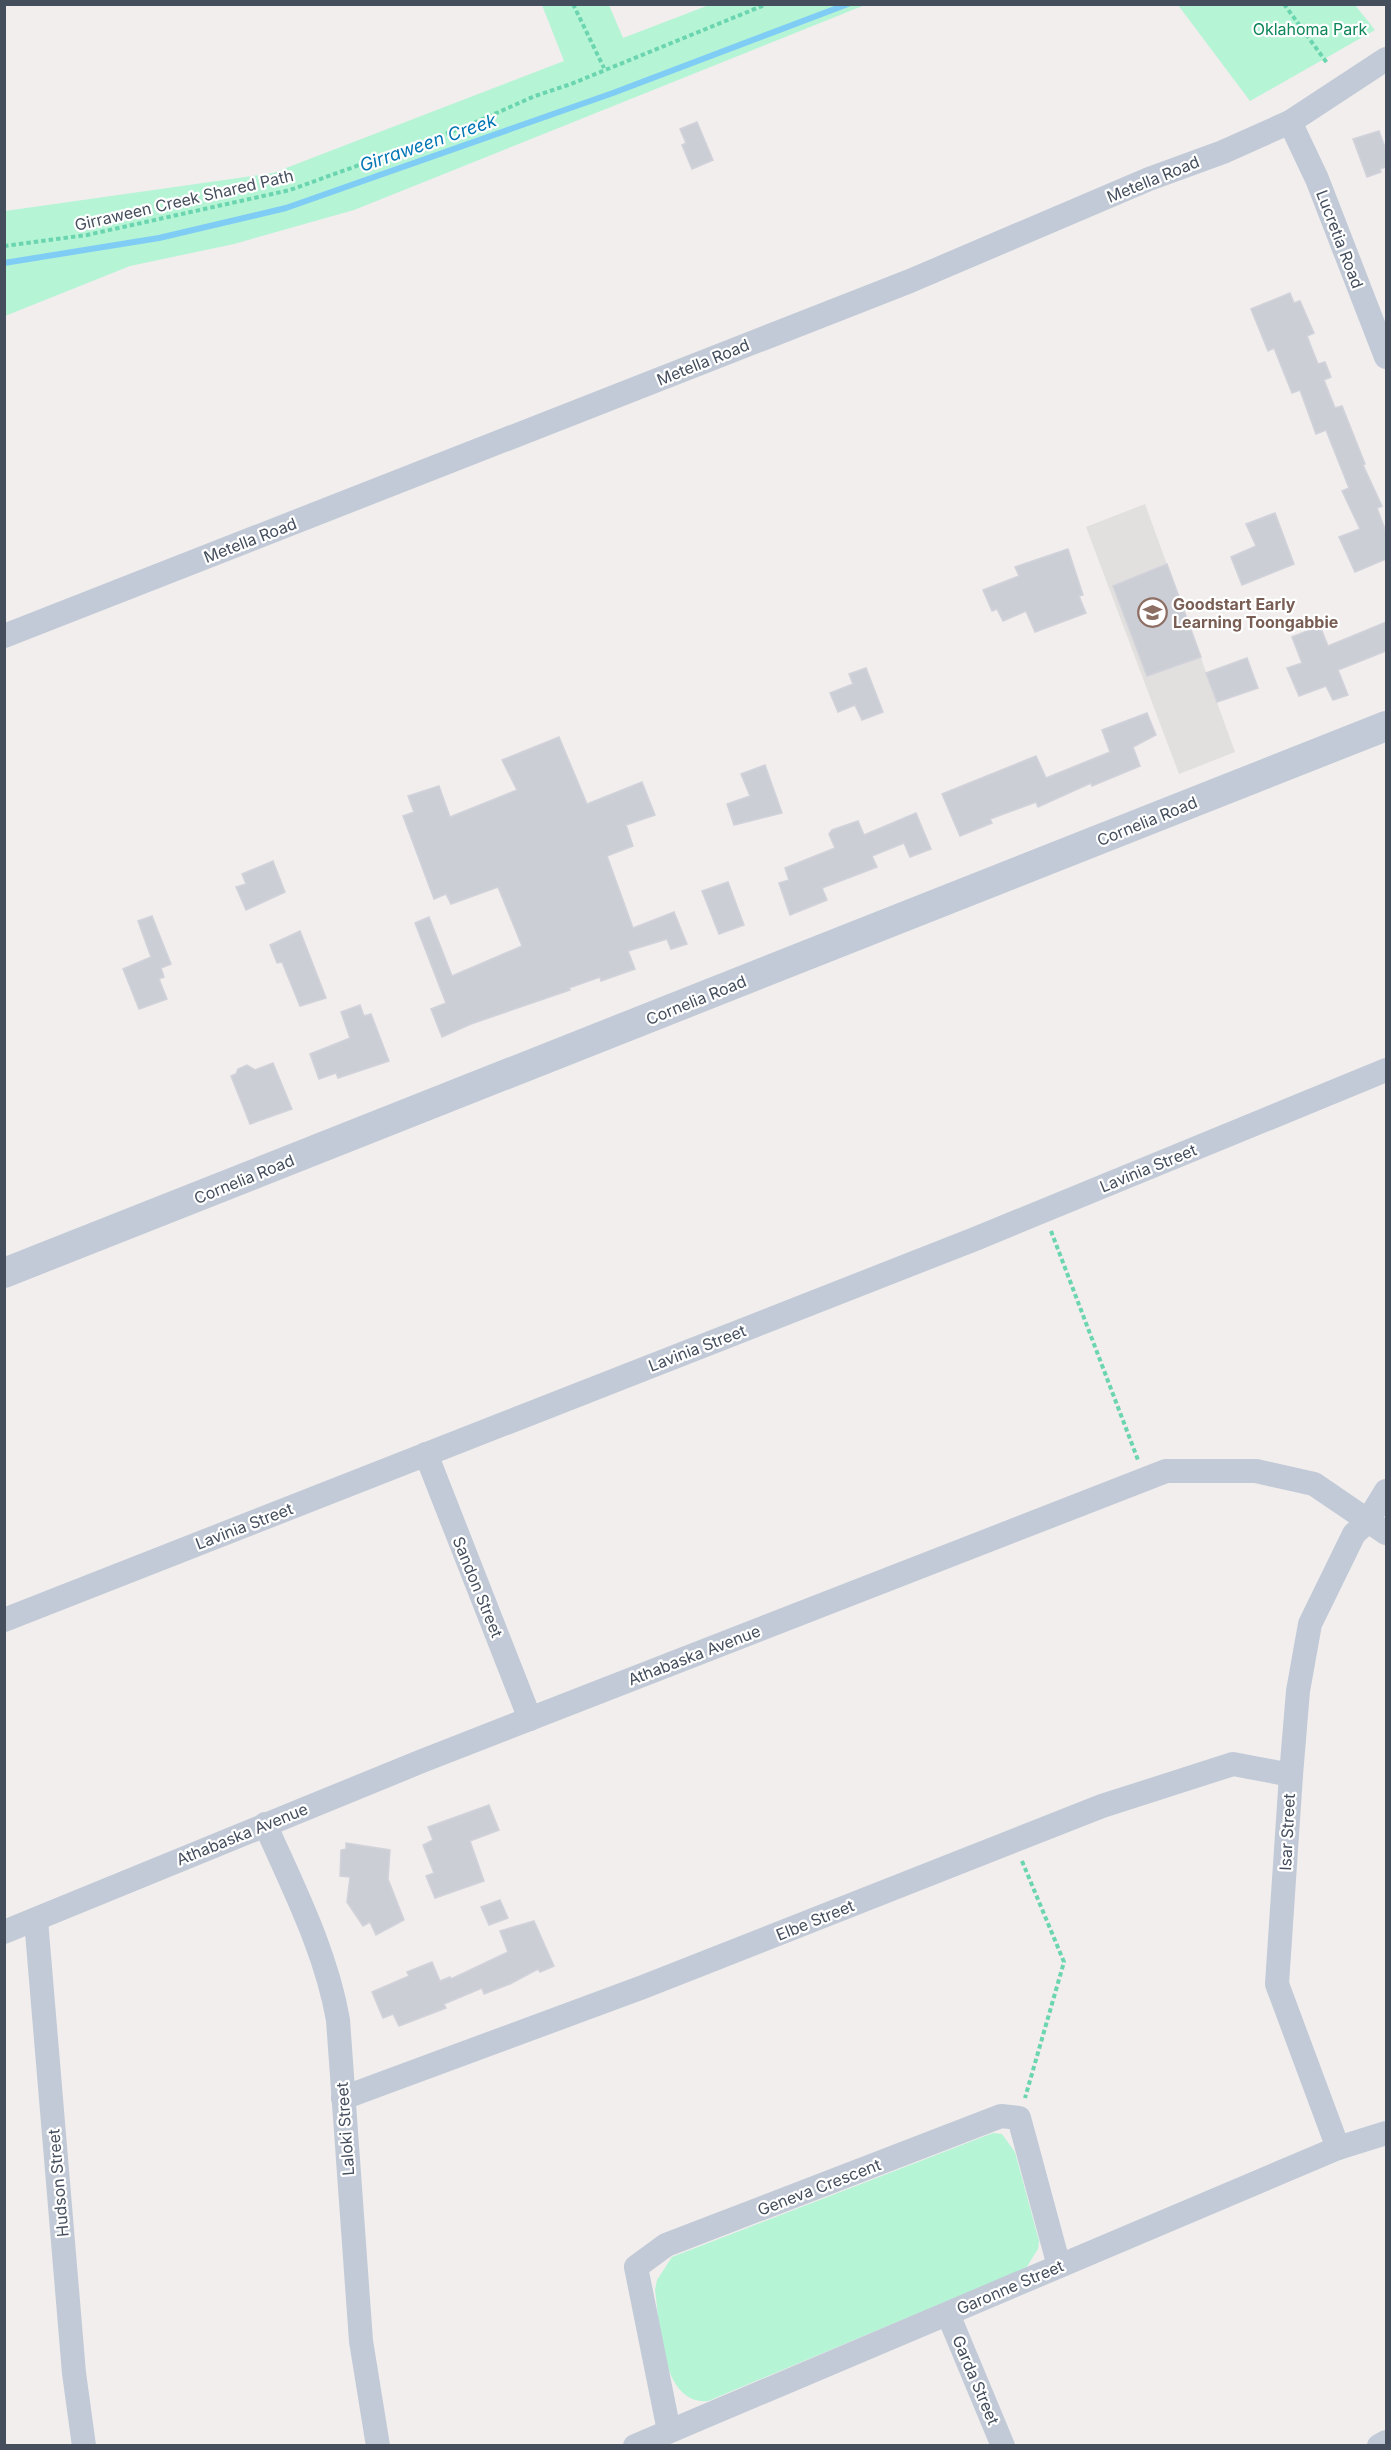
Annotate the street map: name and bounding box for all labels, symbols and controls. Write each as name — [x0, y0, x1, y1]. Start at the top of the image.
park label: Oklahoma Park — [1253, 19, 1368, 39]
water label: Girraween Creek — [357, 109, 500, 176]
street label: Metella Road — [1104, 151, 1202, 207]
street label: Girraween Creek Shared Path — [73, 165, 295, 235]
street label: Lucretia Road — [1312, 187, 1368, 291]
street label: Metella Road — [654, 334, 752, 390]
street label: Metella Road — [201, 513, 299, 567]
place label: Goodstart Early Learning Toongabbie — [1173, 594, 1338, 632]
school or university icon: Goodstart Early Learning Toongabbie — [1136, 597, 1168, 629]
street label: Cornelia Road — [1094, 792, 1200, 850]
street label: Cornelia Road — [643, 971, 749, 1029]
street label: Lavinia Street — [1097, 1140, 1199, 1196]
street label: Cornelia Road — [191, 1150, 297, 1208]
street label: Lavinia Street — [646, 1320, 748, 1376]
street label: Lavinia Street — [193, 1498, 295, 1554]
street label: Sandon Street — [449, 1534, 507, 1640]
street label: Athabaska Avenue — [625, 1621, 763, 1689]
street label: Isar Street — [1275, 1793, 1299, 1871]
street label: Athabaska Avenue — [173, 1798, 311, 1870]
street label: Elbe Street — [773, 1895, 857, 1945]
street label: Laloki Street — [332, 2082, 358, 2176]
street label: Hudson Street — [43, 2128, 73, 2238]
street label: Geneva Crescent — [754, 2154, 884, 2220]
street label: Garonne Street — [954, 2255, 1066, 2319]
street label: Garda Street — [948, 2332, 1004, 2428]

